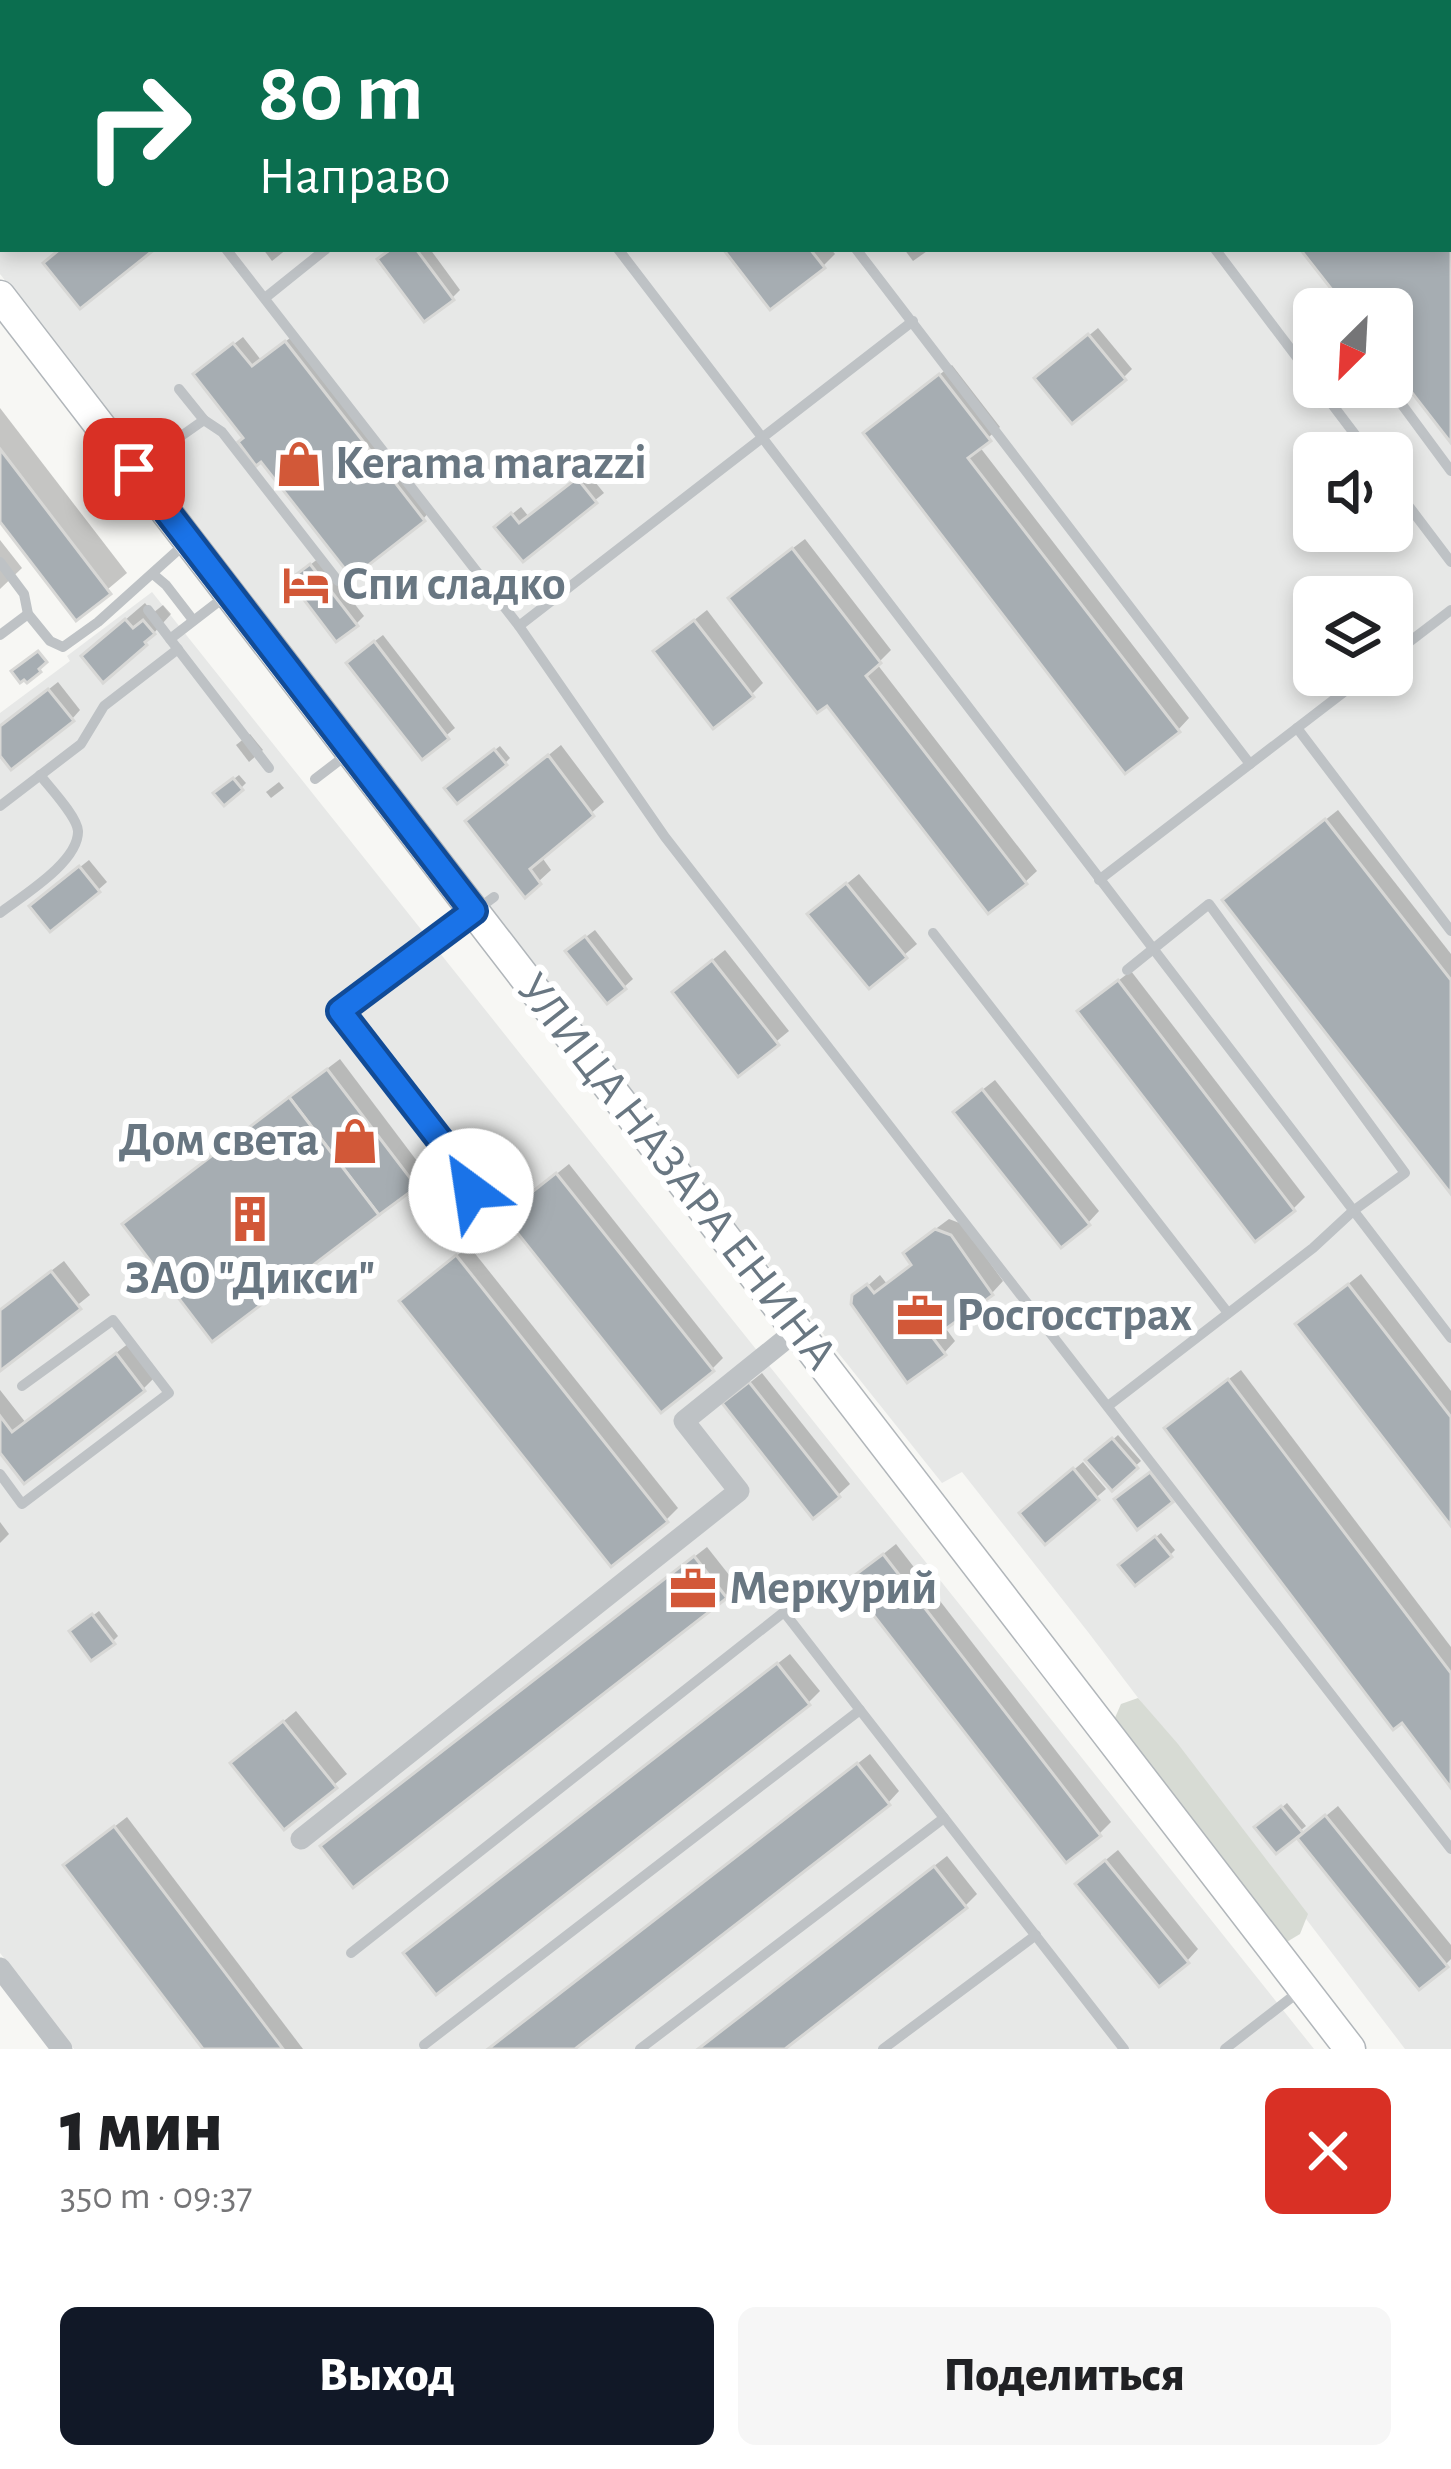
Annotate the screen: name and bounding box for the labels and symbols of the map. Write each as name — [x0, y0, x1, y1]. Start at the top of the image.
north arrow — [1293, 288, 1413, 408]
pin — [83, 418, 185, 520]
shop icon: Kerama marazzi — [274, 439, 324, 489]
place label: Kerama marazzi — [335, 440, 647, 488]
hotel icon: Спи сладко — [281, 560, 331, 610]
place label: Спи сладко — [342, 561, 566, 609]
street label: УЛИЦА НАЗАРА ЕНИНА — [507, 965, 845, 1379]
shop icon: Дом света — [330, 1116, 380, 1166]
place label: Дом света — [119, 1117, 319, 1165]
position arrow — [408, 1128, 534, 1254]
building icon: ЗАО "Дикси" — [225, 1194, 275, 1244]
place label: ЗАО "Дикси" — [125, 1255, 375, 1303]
office icon: Росгосстрах — [895, 1291, 945, 1341]
place label: Росгосстрах — [956, 1292, 1192, 1340]
office icon: Меркурий — [668, 1564, 718, 1614]
place label: Меркурий — [729, 1565, 937, 1613]

